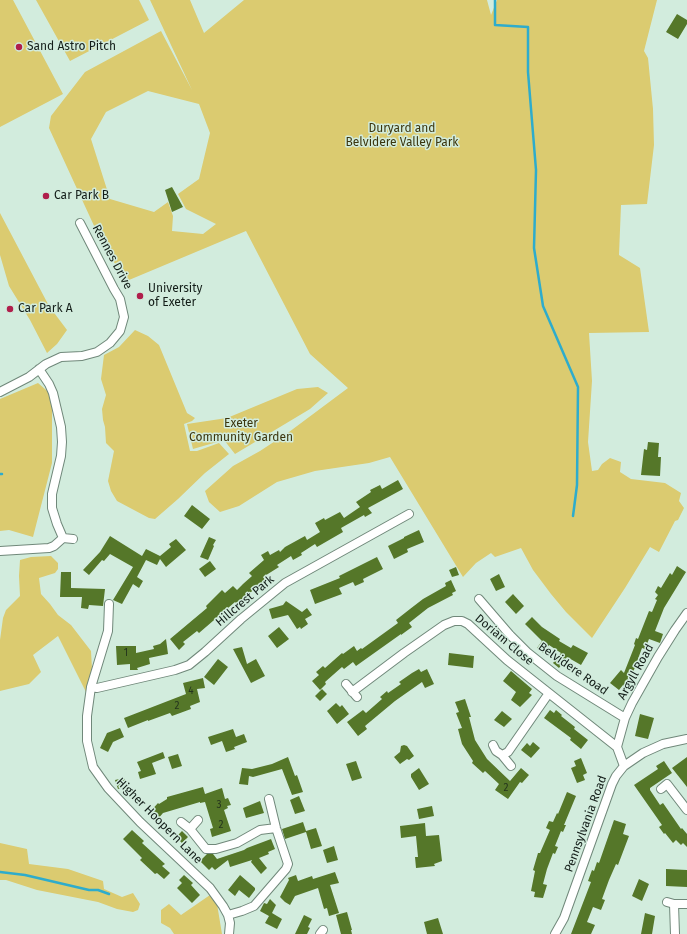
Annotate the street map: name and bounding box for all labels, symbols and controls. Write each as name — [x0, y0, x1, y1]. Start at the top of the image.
place label: Sand Astro Pitch — [27, 40, 116, 54]
marker: Sand Astro Pitch — [14, 42, 24, 52]
park label: Duryard and Belvidere Valley Park — [346, 122, 458, 150]
place label: Car Park B — [54, 189, 109, 203]
marker: Car Park B — [41, 191, 51, 201]
street label: Rennes Drive — [89, 222, 135, 292]
place label: University of Exeter — [148, 282, 202, 310]
marker: University of Exeter — [135, 291, 145, 301]
place label: Car Park A — [18, 302, 73, 316]
marker: Car Park A — [5, 304, 15, 314]
park label: Exeter Community Garden — [189, 417, 293, 445]
street label: Hillcrest Park — [213, 572, 277, 630]
street label: Doriam Close — [472, 611, 536, 669]
street label: Belvidere Road — [535, 640, 611, 698]
street label: Argyll Road — [615, 642, 657, 702]
house number: 1 — [124, 647, 128, 659]
house number: 4 — [188, 685, 194, 697]
house number: 2 — [175, 700, 179, 712]
street label: Pennsylvania Road — [562, 774, 610, 874]
street label: Higher Hoopern Lane — [113, 775, 205, 867]
house number: 2 — [504, 782, 508, 794]
house number: 3 — [217, 799, 221, 811]
house number: 2 — [219, 819, 223, 831]

